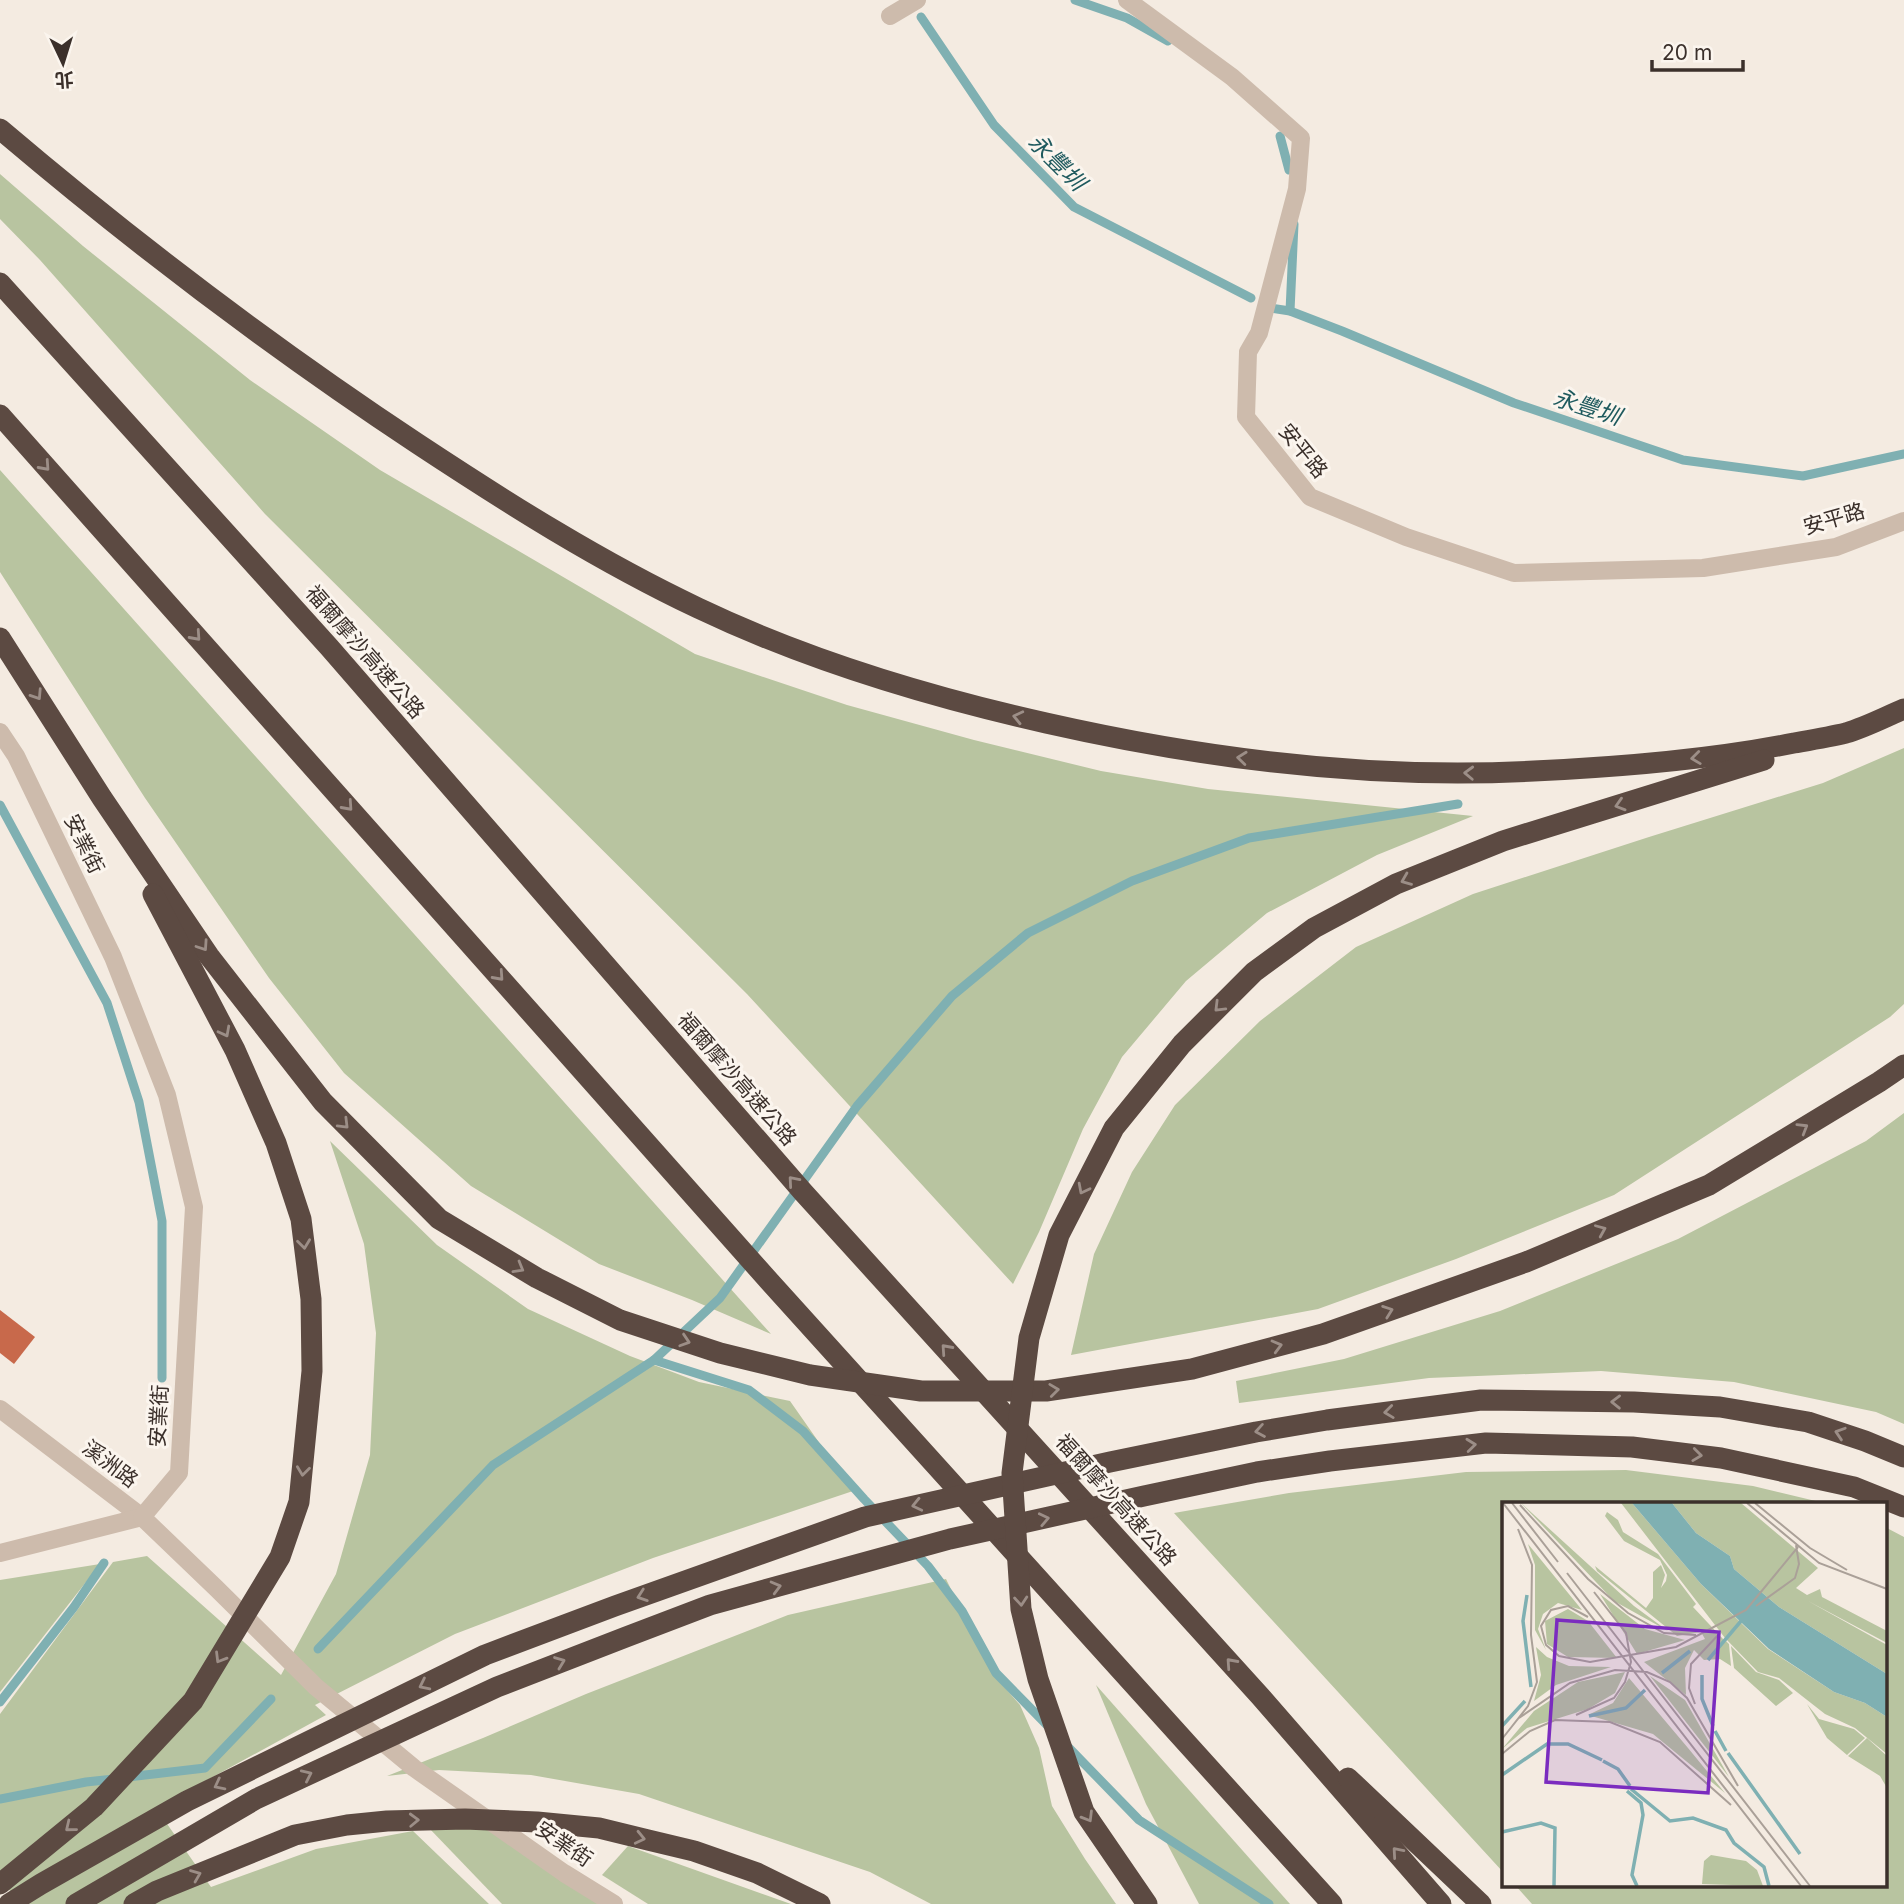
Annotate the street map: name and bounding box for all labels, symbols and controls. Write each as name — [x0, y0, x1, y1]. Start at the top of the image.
north arrow — [28, 28, 98, 98]
scale bar — [1652, 28, 1743, 72]
text: 20 m — [1662, 40, 1712, 65]
text: 北 — [54, 67, 74, 92]
water label: 永豐圳 — [1023, 128, 1093, 198]
water label: 永豐圳 — [1550, 383, 1627, 432]
street label: 安平路 — [1274, 418, 1333, 483]
one-way arrow — [37, 458, 49, 471]
street label: 安平路 — [1800, 498, 1868, 539]
street label: 福爾摩沙高速公路 — [301, 580, 430, 723]
one-way arrow — [188, 628, 201, 641]
one-way arrow — [28, 688, 41, 701]
one-way arrow — [1012, 710, 1024, 725]
one-way arrow — [1236, 750, 1248, 765]
one-way arrow — [1690, 751, 1701, 766]
one-way arrow — [1463, 766, 1474, 781]
one-way arrow — [1615, 796, 1627, 811]
one-way arrow — [339, 798, 352, 811]
street label: 安業街 — [59, 810, 109, 878]
one-way arrow — [1401, 872, 1413, 886]
one-way arrow — [195, 938, 207, 951]
one-way arrow — [491, 968, 503, 981]
one-way arrow — [1214, 998, 1227, 1011]
street label: 福爾摩沙高速公路 — [673, 1007, 802, 1150]
one-way arrow — [217, 1025, 231, 1037]
one-way arrow — [336, 1116, 349, 1129]
one-way arrow — [1796, 1123, 1809, 1136]
one-way arrow — [789, 1176, 801, 1189]
one-way arrow — [1078, 1182, 1092, 1194]
one-way arrow — [1594, 1225, 1606, 1239]
one-way arrow — [296, 1238, 311, 1250]
one-way arrow — [511, 1260, 524, 1273]
one-way arrow — [1381, 1305, 1393, 1319]
one-way arrow — [678, 1333, 691, 1347]
one-way arrow — [1270, 1340, 1282, 1354]
one-way arrow — [942, 1345, 954, 1358]
one-way arrow — [1048, 1382, 1059, 1397]
street label: 安業街 — [144, 1384, 173, 1448]
one-way arrow — [1610, 1394, 1621, 1410]
one-way arrow — [1383, 1404, 1395, 1419]
one-way arrow — [1254, 1423, 1265, 1438]
one-way arrow — [1834, 1427, 1847, 1441]
street label: 福爾摩沙高速公路 — [1051, 1429, 1182, 1570]
street label: 溪洲路 — [78, 1435, 143, 1493]
one-way arrow — [1465, 1438, 1476, 1453]
one-way arrow — [1692, 1447, 1703, 1462]
one-way arrow — [295, 1465, 310, 1477]
one-way arrow — [912, 1497, 924, 1512]
inset map — [1502, 1502, 1886, 1886]
one-way arrow — [1038, 1512, 1050, 1527]
one-way arrow — [770, 1581, 782, 1595]
one-way arrow — [636, 1588, 649, 1602]
one-way arrow — [1013, 1595, 1028, 1607]
one-way arrow — [215, 1650, 228, 1663]
one-way arrow — [554, 1657, 566, 1671]
one-way arrow — [1226, 1658, 1239, 1671]
one-way arrow — [419, 1676, 431, 1690]
one-way arrow — [300, 1770, 312, 1784]
one-way arrow — [214, 1777, 227, 1791]
one-way arrow — [1080, 1809, 1093, 1822]
one-way arrow — [409, 1813, 420, 1828]
street label: 安業街 — [531, 1816, 597, 1872]
one-way arrow — [65, 1819, 78, 1831]
one-way arrow — [634, 1830, 646, 1844]
one-way arrow — [1393, 1848, 1405, 1861]
one-way arrow — [189, 1870, 201, 1884]

